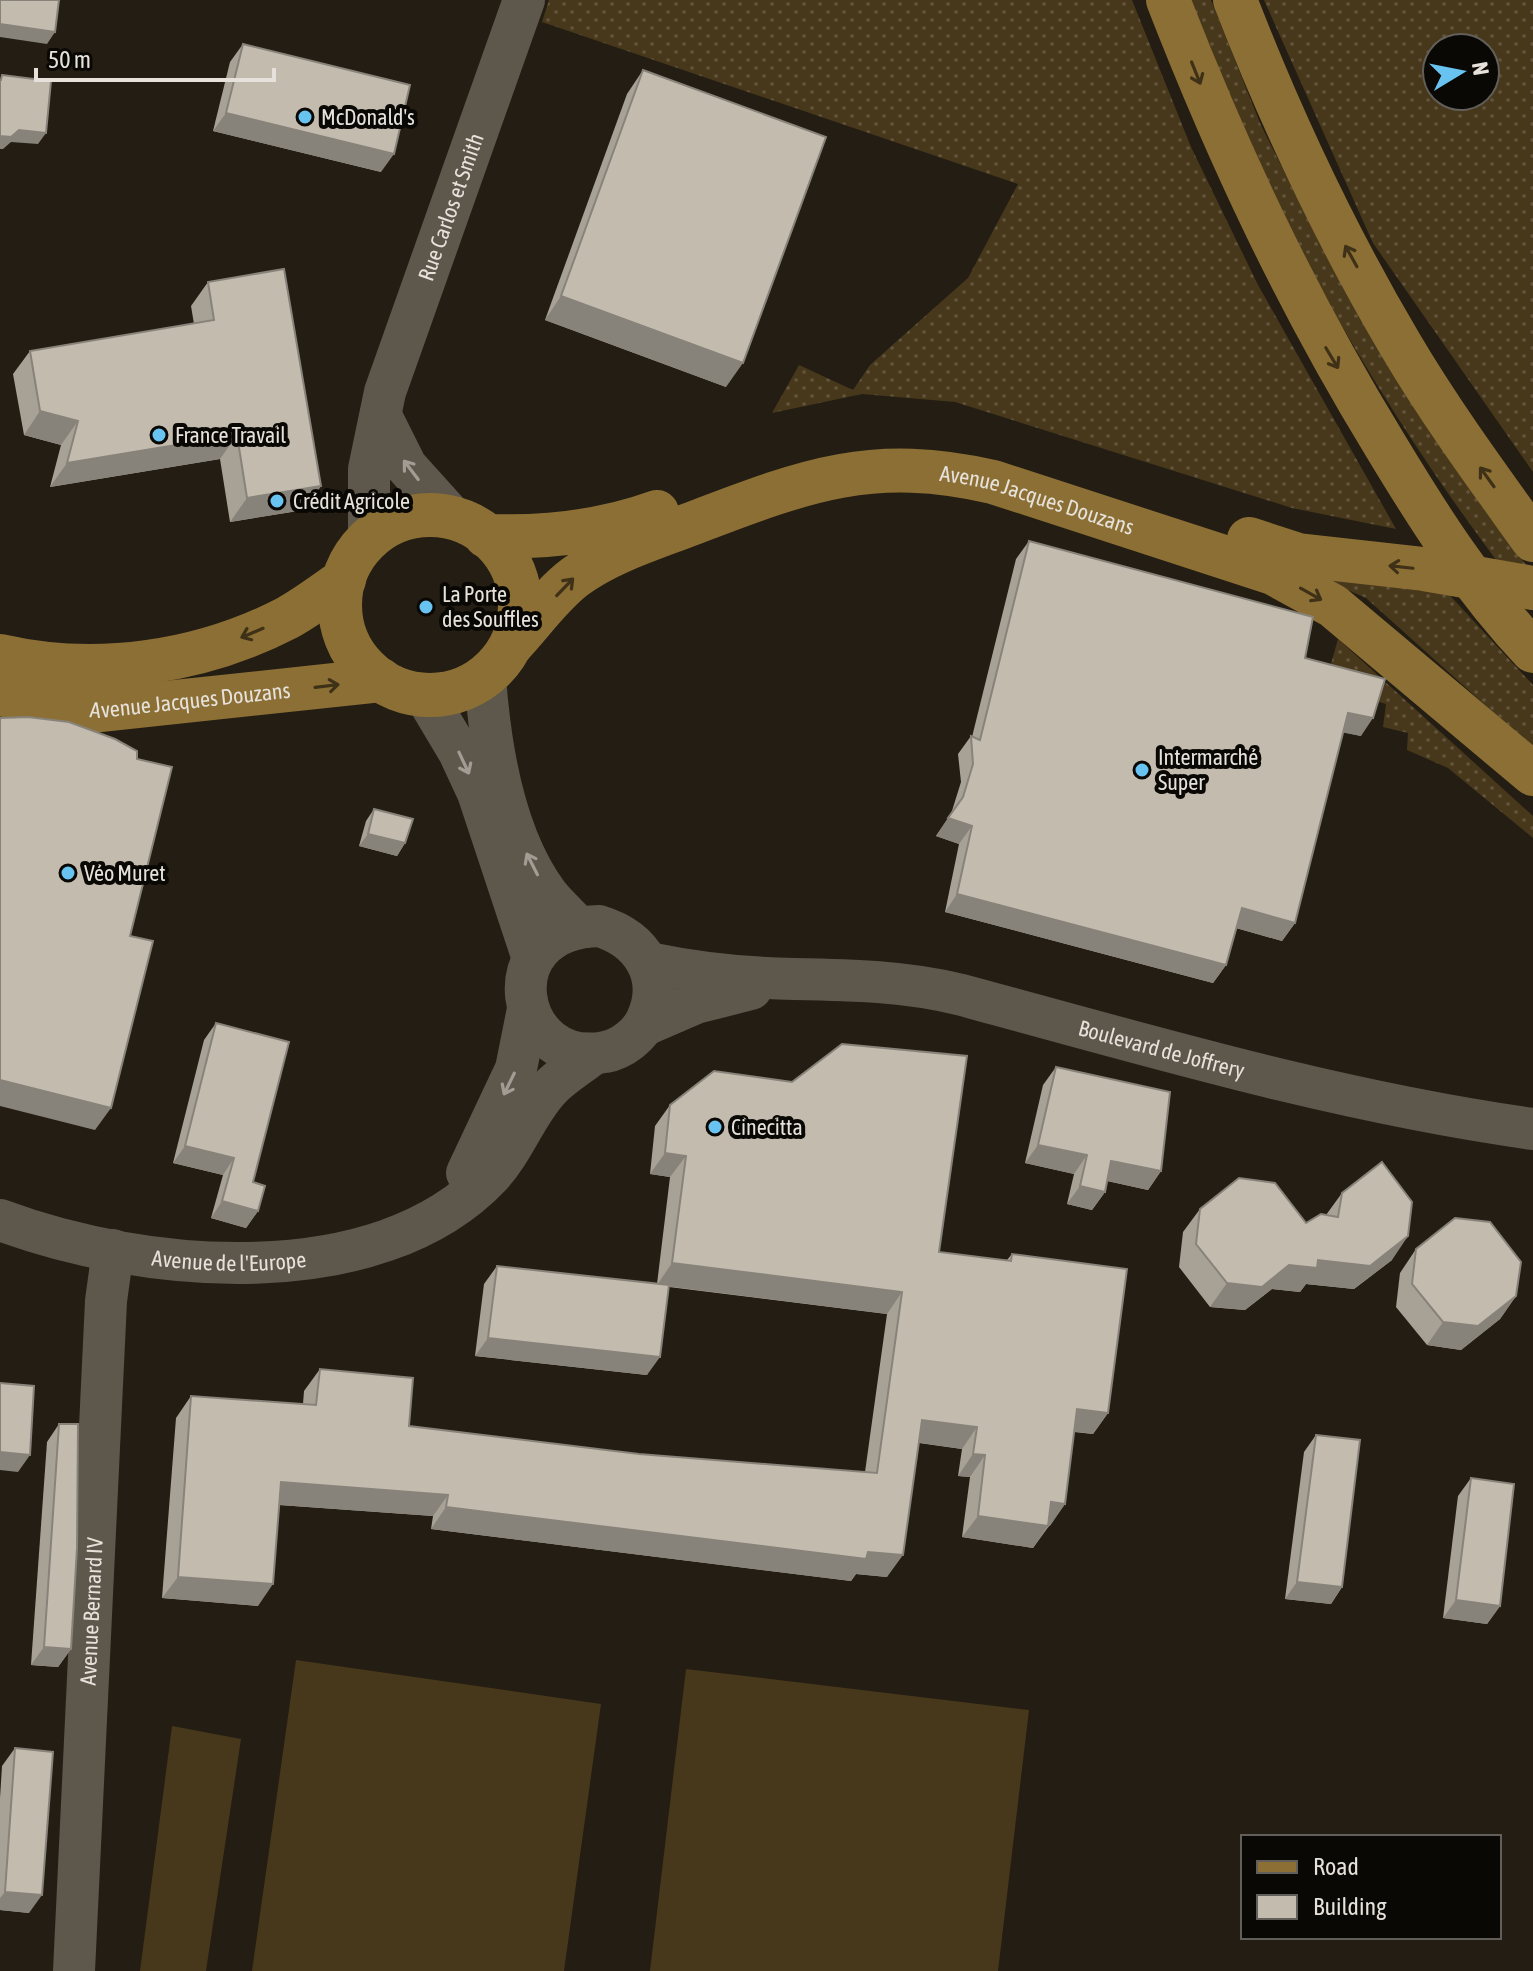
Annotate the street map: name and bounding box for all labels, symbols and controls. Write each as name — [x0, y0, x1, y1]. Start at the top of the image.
scale bar — [36, 32, 274, 82]
north arrow — [1421, 32, 1501, 112]
text: 50 m — [48, 46, 91, 73]
one-way arrow — [1190, 60, 1204, 85]
text: N — [1467, 60, 1495, 77]
place label: McDonald's — [321, 104, 415, 130]
marker: McDonald's — [296, 108, 314, 126]
street label: Rue Carlos et Smith — [413, 130, 489, 284]
one-way arrow — [1342, 244, 1358, 268]
one-way arrow — [1324, 346, 1340, 369]
place label: France Travail — [175, 422, 286, 448]
marker: France Travail — [150, 426, 168, 444]
one-way arrow — [403, 460, 420, 481]
street label: Avenue Jacques Douzans — [939, 460, 1138, 540]
one-way arrow — [1479, 466, 1496, 488]
place label: Crédit Agricole — [293, 488, 410, 514]
marker: Crédit Agricole — [268, 492, 286, 510]
one-way arrow — [1388, 559, 1415, 574]
one-way arrow — [555, 578, 574, 597]
place label: La Porte des Souffles — [442, 581, 539, 632]
one-way arrow — [1299, 587, 1323, 602]
marker: La Porte des Souffles — [417, 598, 435, 616]
one-way arrow — [240, 626, 265, 641]
street label: Avenue Jacques Douzans — [89, 677, 292, 723]
one-way arrow — [313, 679, 340, 694]
place label: Intermarché Super — [1158, 744, 1258, 795]
one-way arrow — [457, 750, 472, 774]
marker: Intermarché Super — [1133, 761, 1151, 779]
one-way arrow — [524, 853, 539, 877]
place label: Véo Muret — [84, 860, 166, 886]
marker: Véo Muret — [59, 864, 77, 882]
street label: Boulevard de Joffrery — [1076, 1015, 1247, 1083]
one-way arrow — [501, 1071, 516, 1095]
place label: Cinecitta — [731, 1114, 803, 1140]
marker: Cinecitta — [706, 1118, 724, 1136]
street label: Avenue de l'Europe — [151, 1244, 307, 1276]
street label: Avenue Bernard IV — [75, 1537, 108, 1686]
legend — [1241, 1835, 1501, 1939]
text: Road — [1313, 1853, 1359, 1880]
text: Building — [1313, 1893, 1387, 1920]

